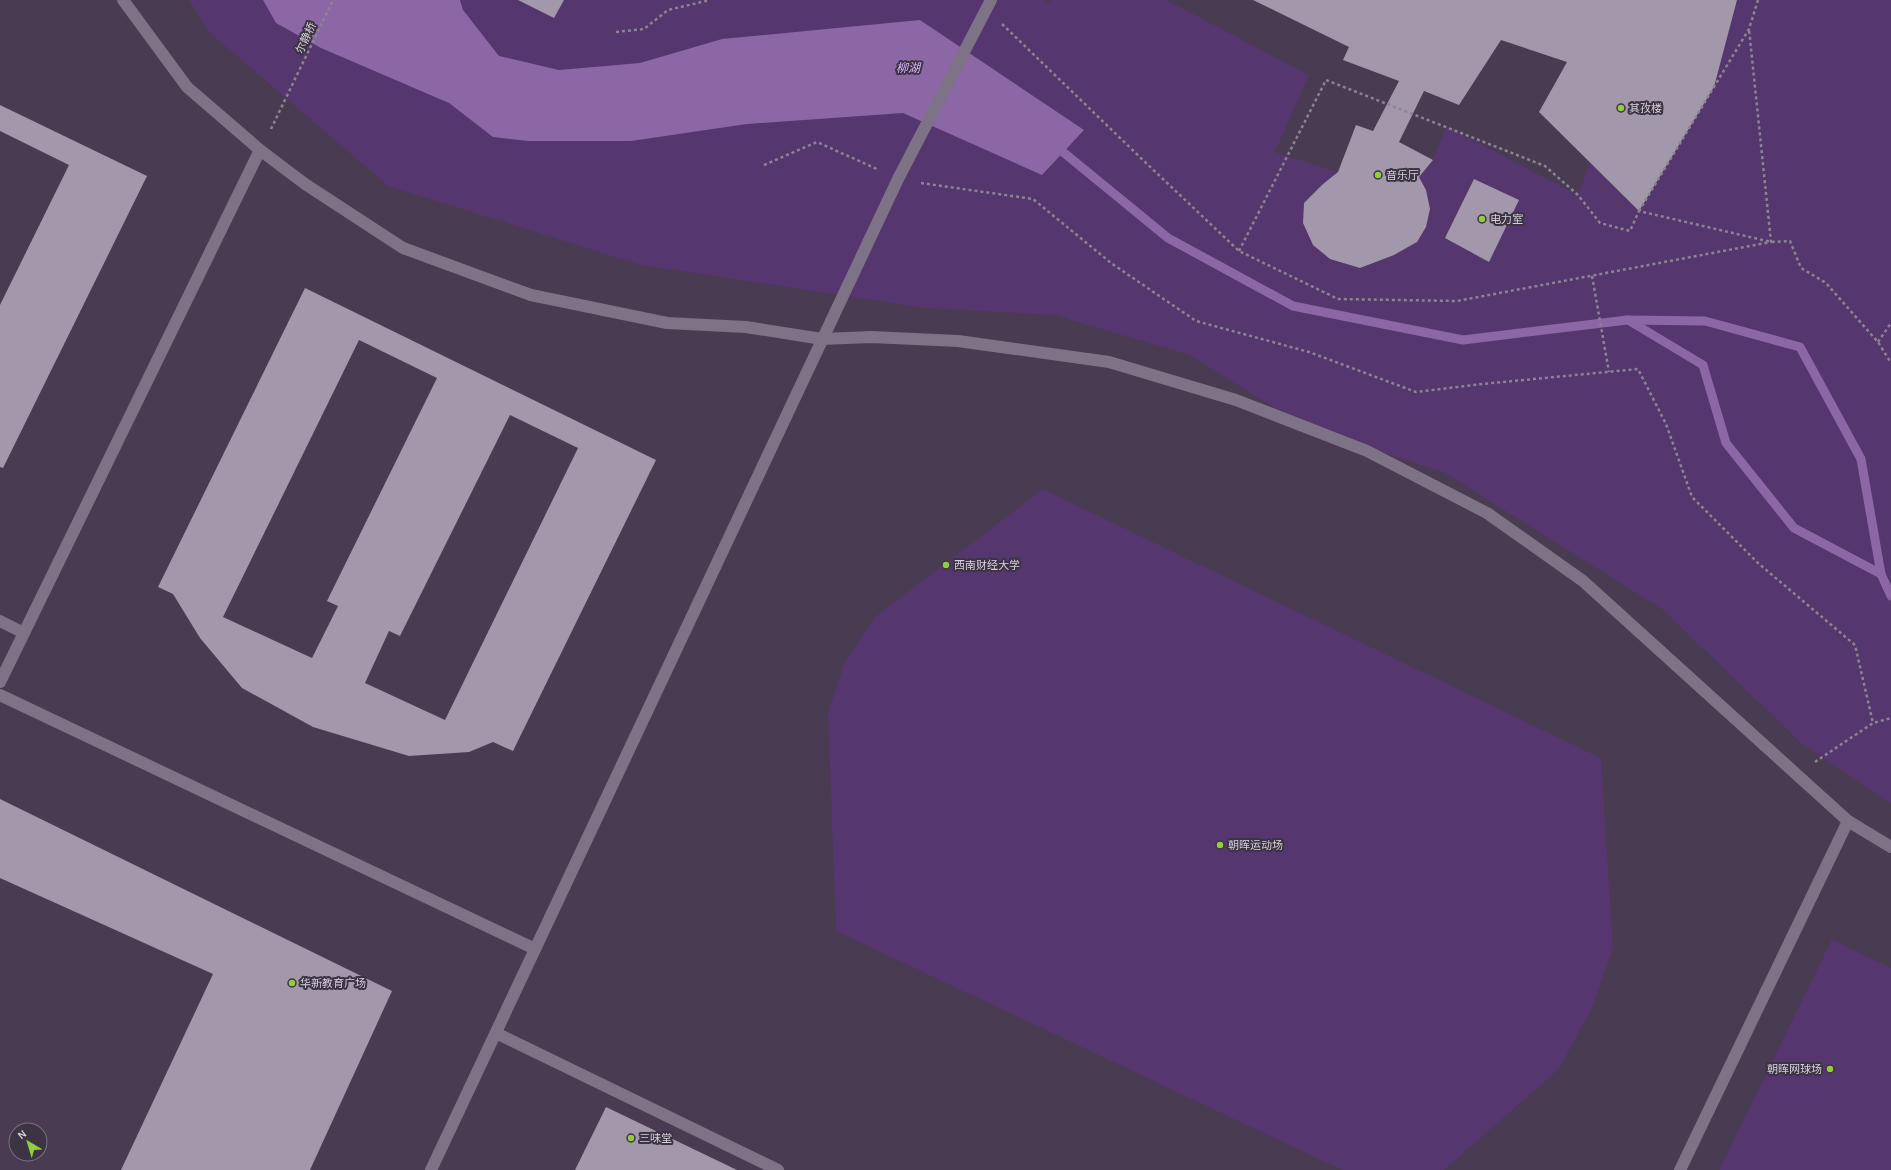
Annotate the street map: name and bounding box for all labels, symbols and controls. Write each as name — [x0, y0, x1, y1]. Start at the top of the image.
street label: 尔静桥 — [293, 20, 318, 55]
water label: 柳湖 — [896, 61, 922, 74]
place label: 其孜楼 — [1629, 102, 1662, 114]
marker: 其孜楼 — [1616, 103, 1626, 113]
place label: 音乐厅 — [1386, 169, 1419, 181]
marker: 音乐厅 — [1373, 170, 1383, 180]
place label: 电力室 — [1490, 213, 1523, 225]
marker: 电力室 — [1477, 214, 1487, 224]
place label: 西南财经大学 — [954, 559, 1020, 571]
marker: 西南财经大学 — [941, 560, 951, 570]
place label: 朝晖运动场 — [1228, 839, 1283, 851]
marker: 朝晖运动场 — [1215, 840, 1225, 850]
place label: 华新教育广场 — [300, 977, 366, 989]
marker: 华新教育广场 — [287, 978, 297, 988]
place label: 朝晖网球场 — [1767, 1063, 1822, 1075]
marker: 朝晖网球场 — [1825, 1064, 1835, 1074]
north arrow — [8, 1122, 48, 1162]
text: N — [16, 1128, 29, 1141]
marker: 三味堂 — [626, 1133, 636, 1143]
place label: 三味堂 — [639, 1133, 672, 1144]

